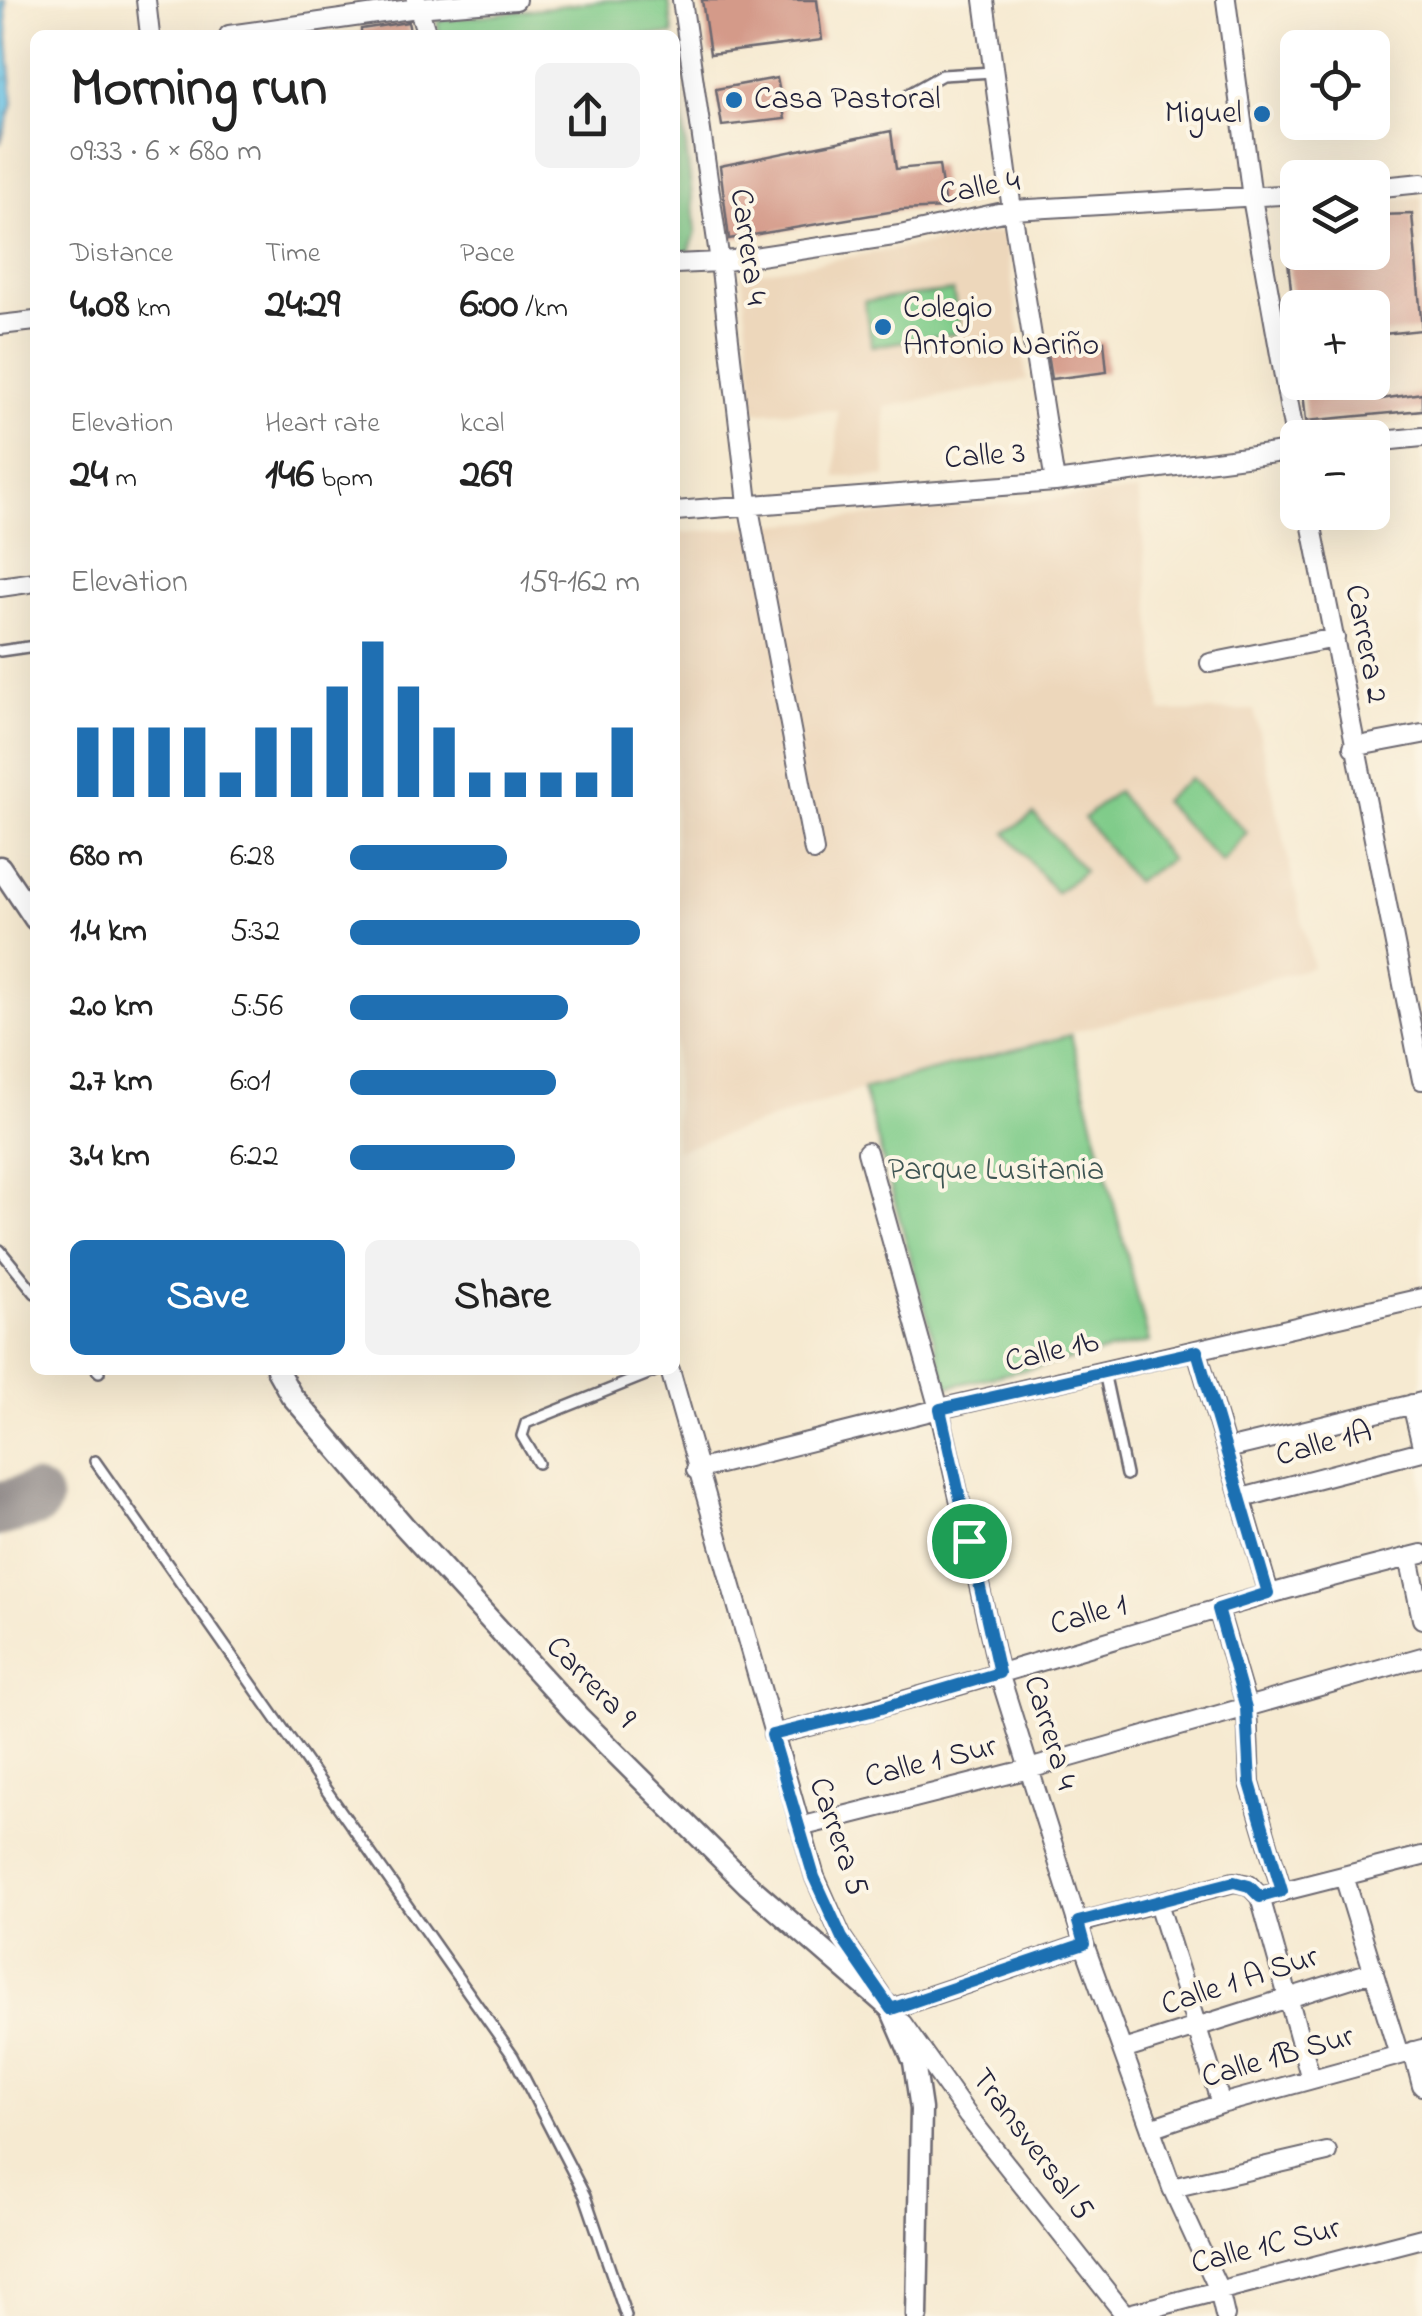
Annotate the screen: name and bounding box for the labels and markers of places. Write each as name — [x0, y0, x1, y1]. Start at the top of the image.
place label: Casa Pastoral — [754, 77, 941, 124]
marker: Casa Pastoral — [723, 89, 745, 111]
place label: Miguel — [1164, 91, 1242, 138]
marker: Miguel — [1251, 103, 1273, 125]
place label: Colegio Antonio Nariño — [903, 286, 1099, 370]
marker: Colegio Antonio Nariño — [872, 316, 894, 338]
pin — [927, 1499, 1012, 1584]

